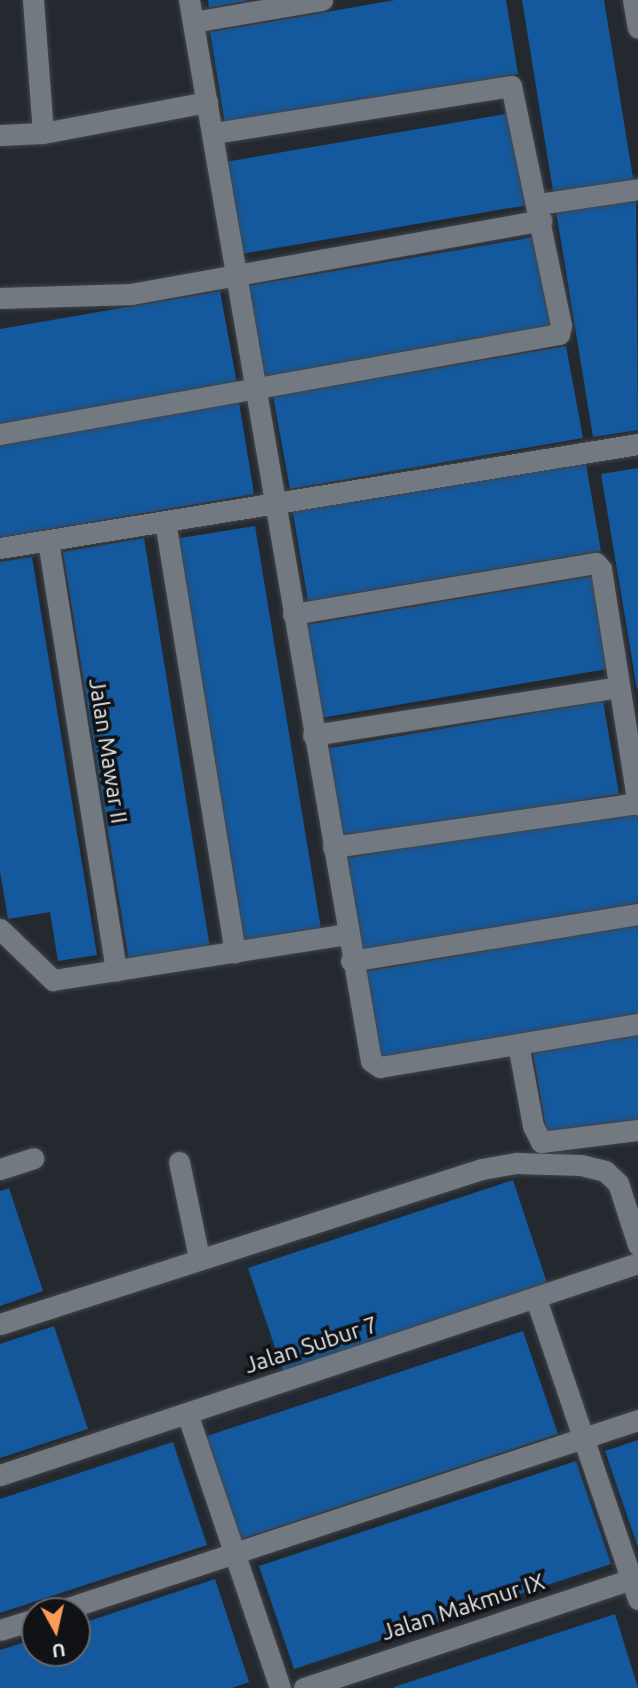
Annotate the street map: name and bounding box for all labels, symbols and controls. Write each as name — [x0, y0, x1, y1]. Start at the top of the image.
street label: Jalan Mawar II — [83, 676, 133, 826]
street label: Jalan Subur 7 — [241, 1311, 381, 1379]
street label: Jalan Makmur IX — [378, 1568, 548, 1646]
north arrow — [21, 1597, 91, 1667]
text: U — [51, 1639, 67, 1663]

